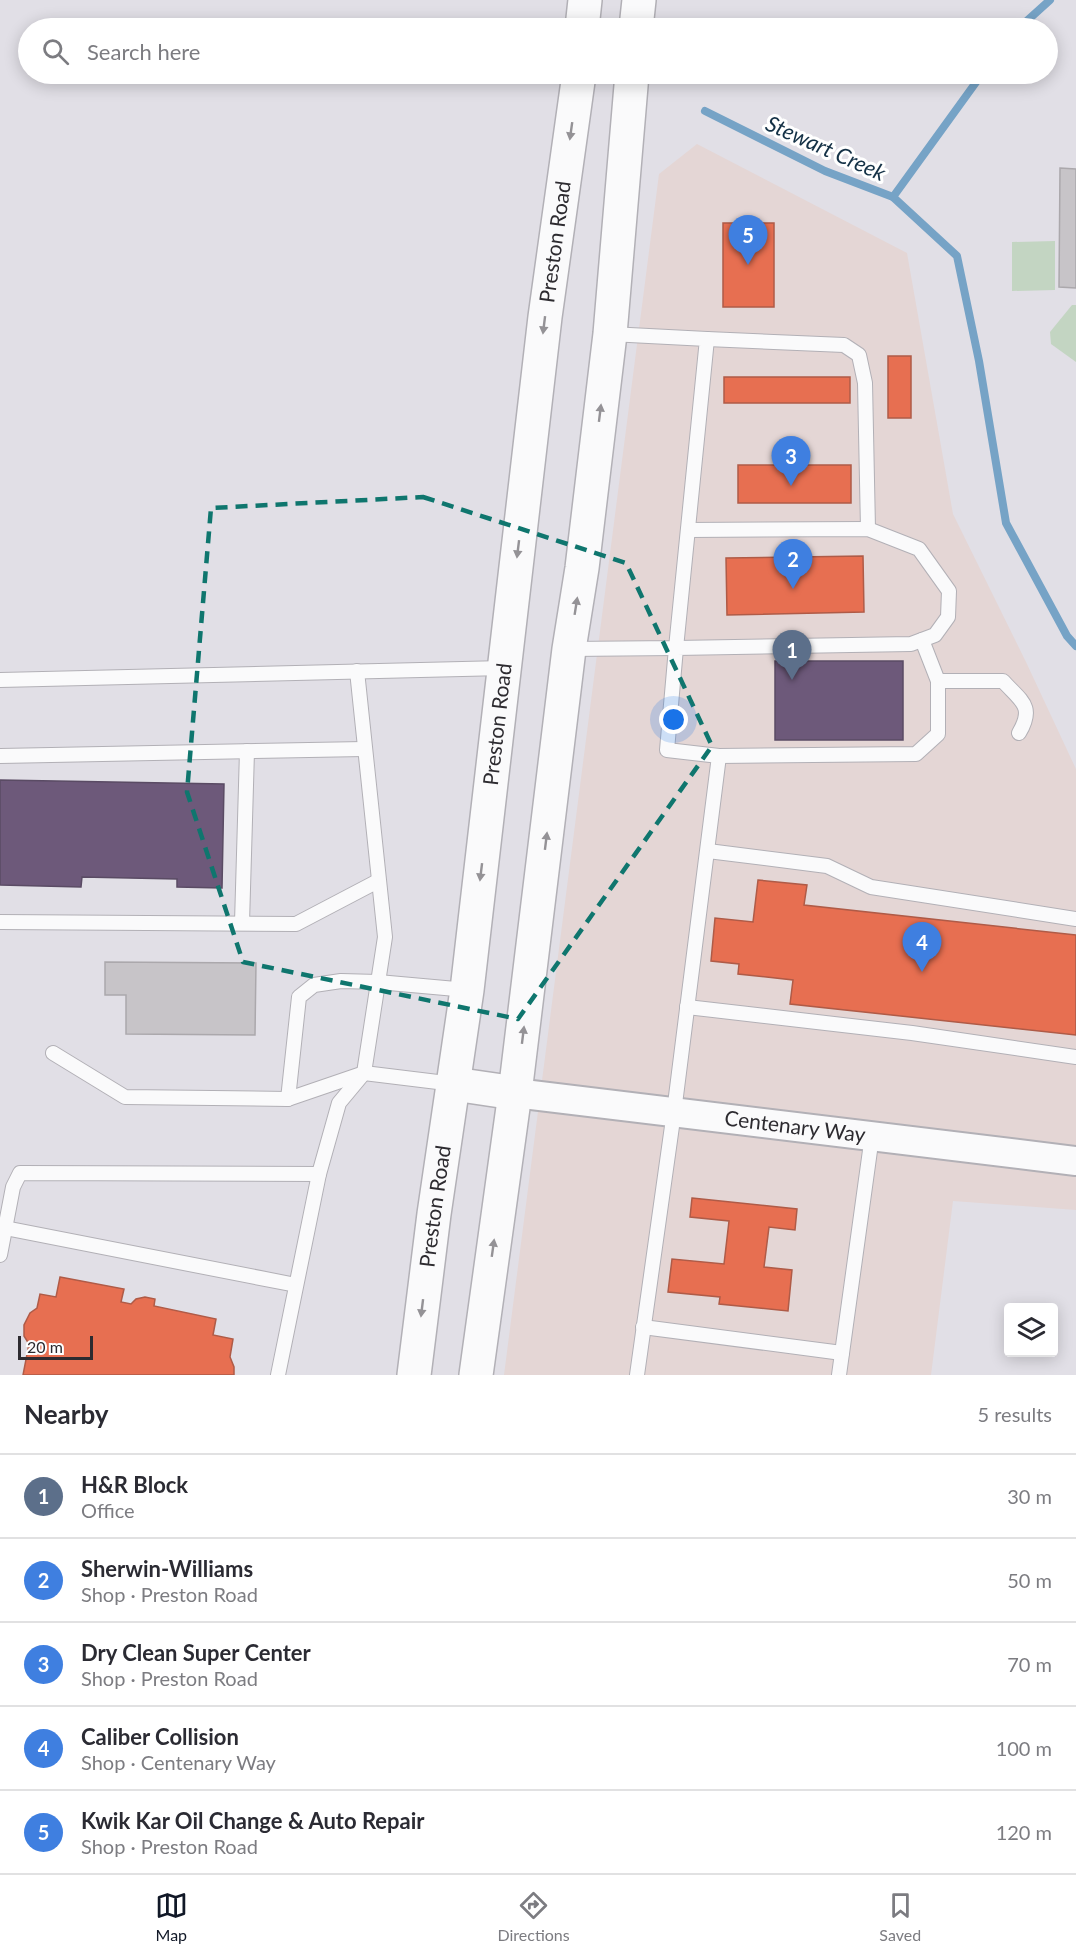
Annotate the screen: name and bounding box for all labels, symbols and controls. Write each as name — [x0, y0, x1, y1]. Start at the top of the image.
search box — [18, 18, 1058, 84]
icon: search — [39, 35, 72, 68]
text: Search here — [87, 38, 200, 65]
water label: Stewart Creek — [762, 109, 891, 186]
one-way arrow — [566, 122, 575, 141]
street label: Preston Road — [533, 179, 575, 304]
pin: 5 — [728, 216, 768, 265]
one-way arrow — [539, 315, 549, 334]
one-way arrow — [596, 403, 605, 422]
pin: 3 — [772, 436, 810, 486]
one-way arrow — [513, 539, 523, 558]
pin: 2 — [774, 540, 812, 589]
one-way arrow — [571, 597, 580, 616]
pin: 1 — [772, 630, 812, 680]
street label: Preston Road — [477, 662, 516, 787]
your location — [659, 705, 688, 734]
one-way arrow — [541, 832, 551, 851]
one-way arrow — [476, 863, 485, 882]
pin: 4 — [902, 922, 942, 972]
one-way arrow — [518, 1025, 527, 1044]
street label: Centenary Way — [723, 1104, 867, 1146]
street label: Preston Road — [413, 1143, 455, 1269]
one-way arrow — [488, 1239, 498, 1258]
one-way arrow — [417, 1299, 427, 1318]
map controls — [1004, 1303, 1058, 1357]
button: layers — [1004, 1303, 1058, 1357]
scale bar — [18, 1333, 93, 1360]
text: 20 m — [27, 1337, 63, 1356]
text: Nearby — [24, 1398, 109, 1430]
text: 5 results — [977, 1402, 1052, 1426]
text: H&R Block — [81, 1471, 188, 1498]
text: 1 — [38, 1484, 49, 1508]
text: 30 m — [1007, 1484, 1052, 1508]
text: Office — [81, 1498, 135, 1522]
text: Sherwin-Williams — [81, 1555, 253, 1582]
text: 2 — [38, 1568, 49, 1592]
text: 50 m — [1007, 1568, 1052, 1592]
text: Shop · Preston Road — [81, 1582, 258, 1606]
text: Dry Clean Super Center — [81, 1639, 311, 1666]
text: 3 — [38, 1652, 49, 1676]
text: 70 m — [1007, 1652, 1052, 1676]
text: Shop · Preston Road — [81, 1666, 258, 1690]
text: Caliber Collision — [81, 1723, 239, 1750]
text: 4 — [38, 1736, 49, 1760]
text: 100 m — [996, 1736, 1052, 1760]
text: Shop · Centenary Way — [81, 1750, 276, 1774]
text: Kwik Kar Oil Change & Auto Repair — [81, 1807, 425, 1834]
text: 5 — [38, 1820, 49, 1844]
text: 120 m — [996, 1820, 1052, 1844]
text: Shop · Preston Road — [81, 1834, 258, 1858]
tab: Map — [155, 1889, 188, 1944]
tab: Directions — [497, 1889, 570, 1944]
tab: Saved — [879, 1889, 921, 1944]

